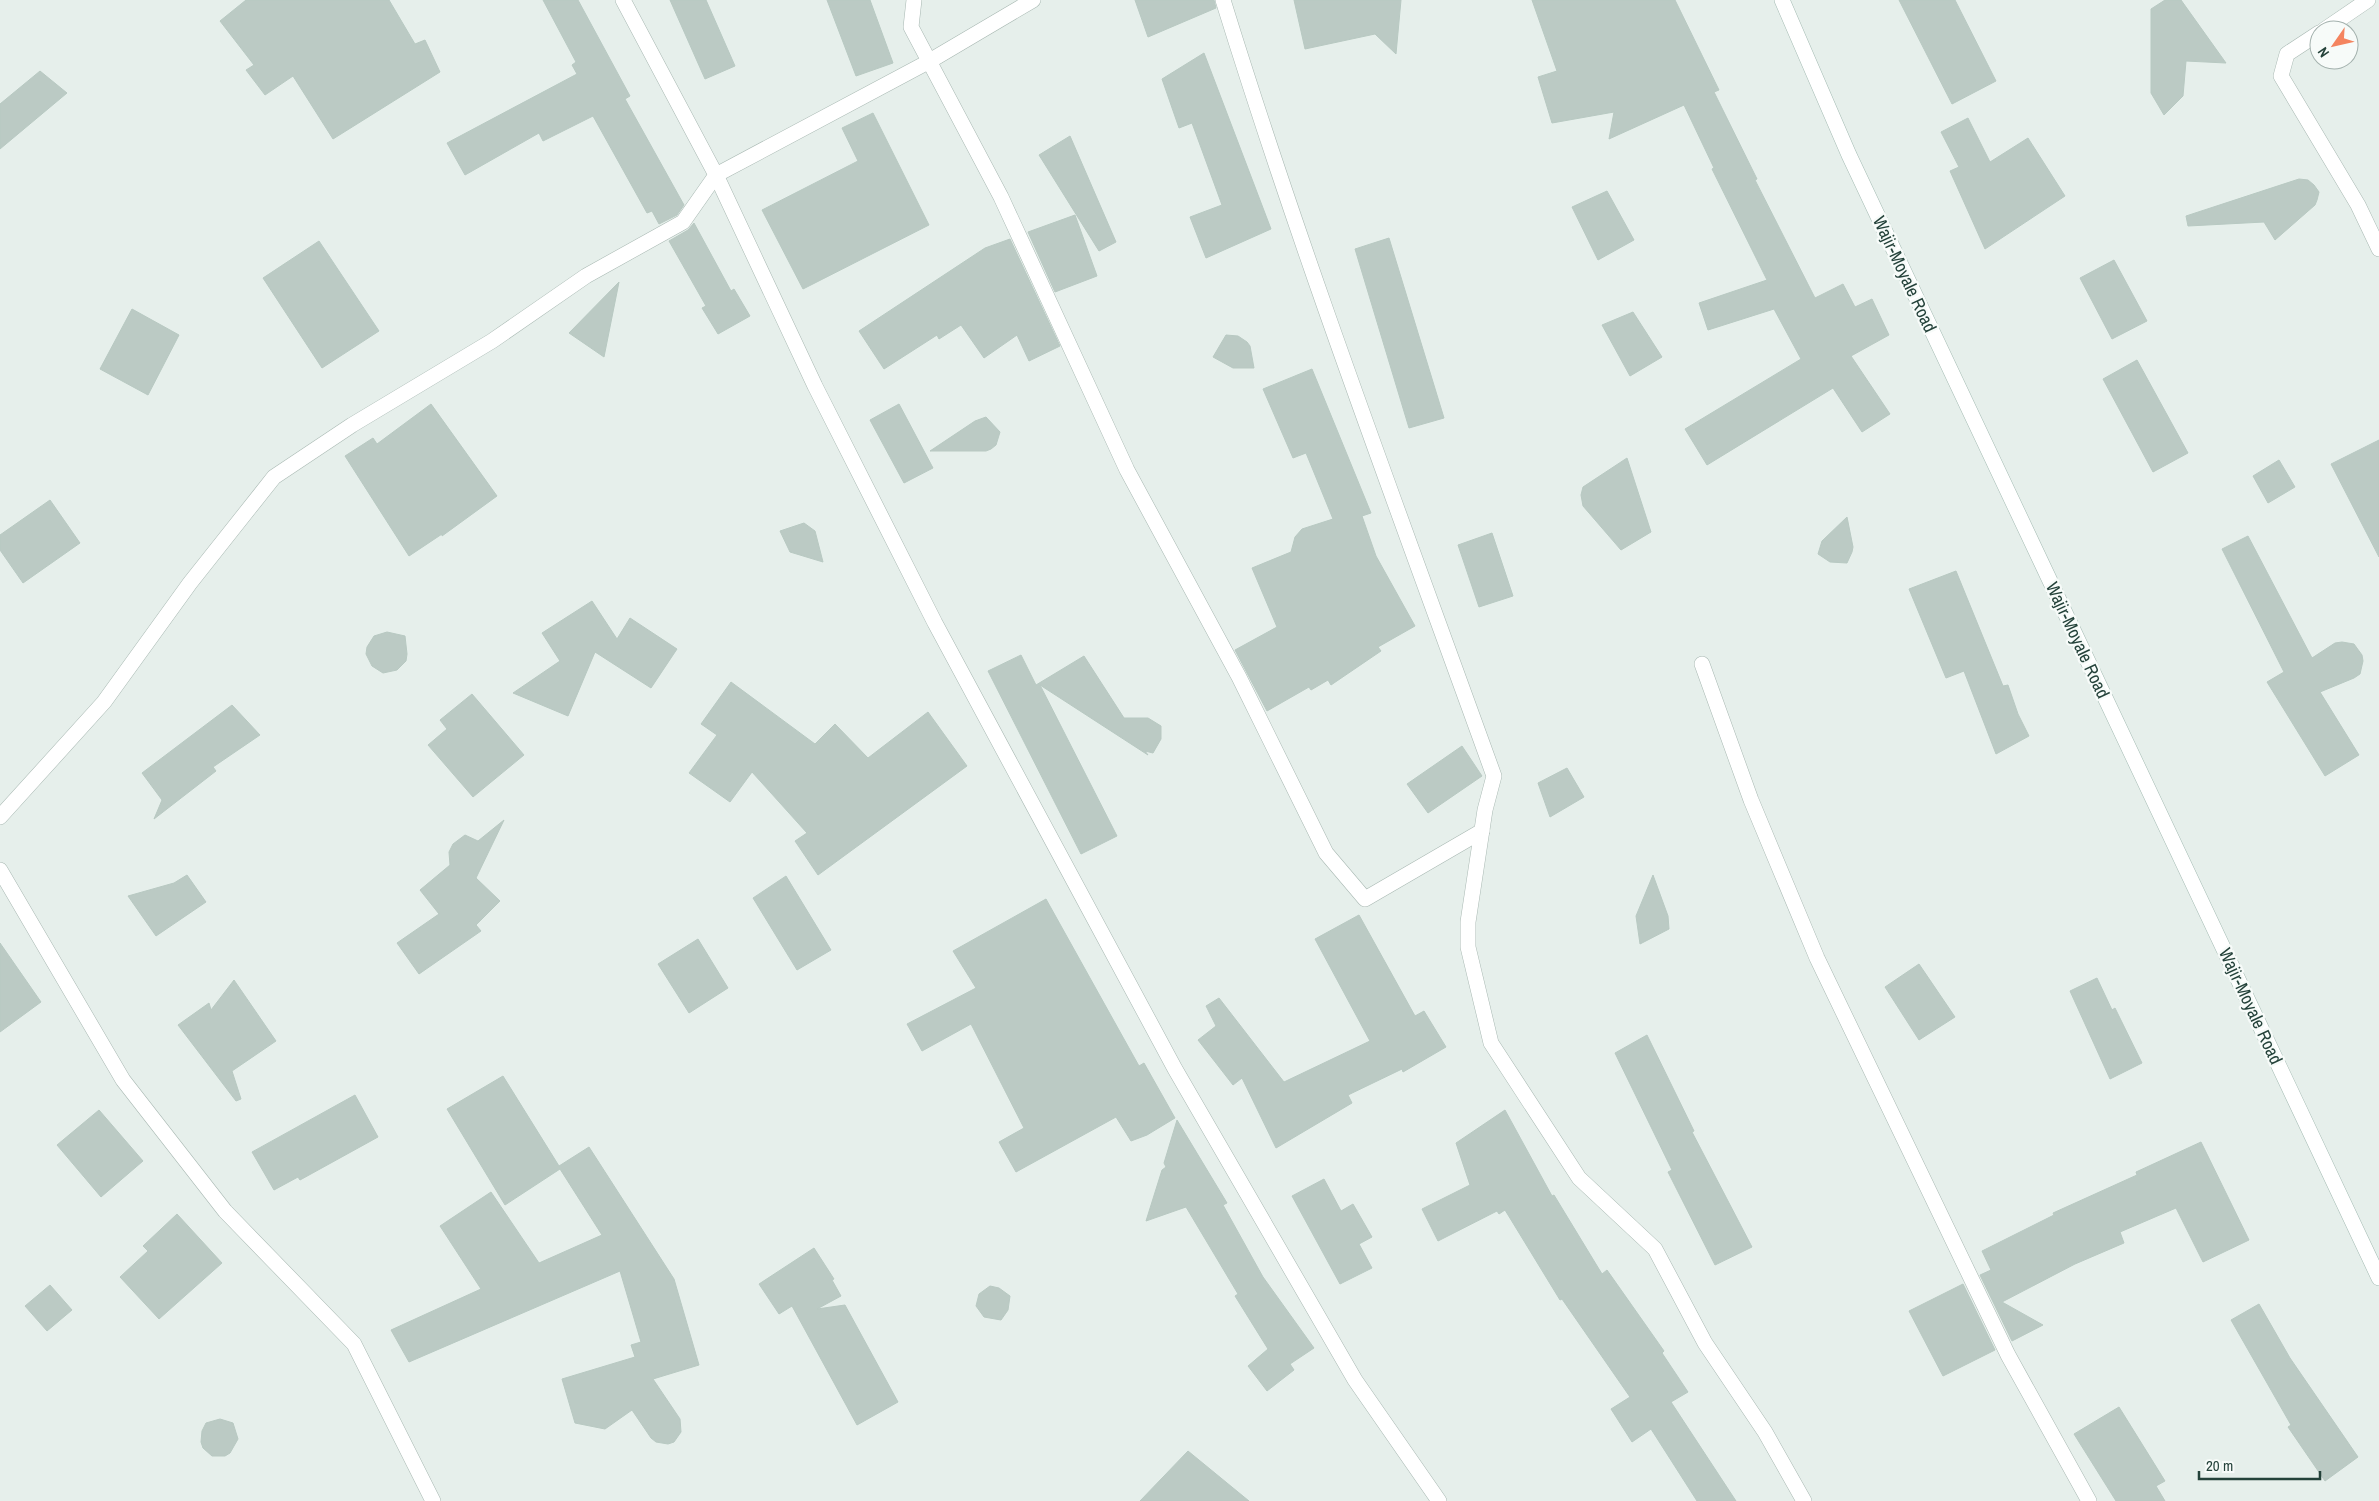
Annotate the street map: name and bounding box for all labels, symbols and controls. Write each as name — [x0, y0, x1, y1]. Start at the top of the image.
north arrow — [2309, 20, 2359, 70]
text: N — [2313, 44, 2333, 61]
street label: Wajir-Moyale Road — [1867, 212, 1943, 336]
street label: Wajir-Moyale Road — [2040, 578, 2116, 702]
street label: Wajir-Moyale Road — [2213, 944, 2289, 1068]
scale bar — [2199, 1448, 2320, 1480]
text: 20 m — [2206, 1455, 2233, 1476]

